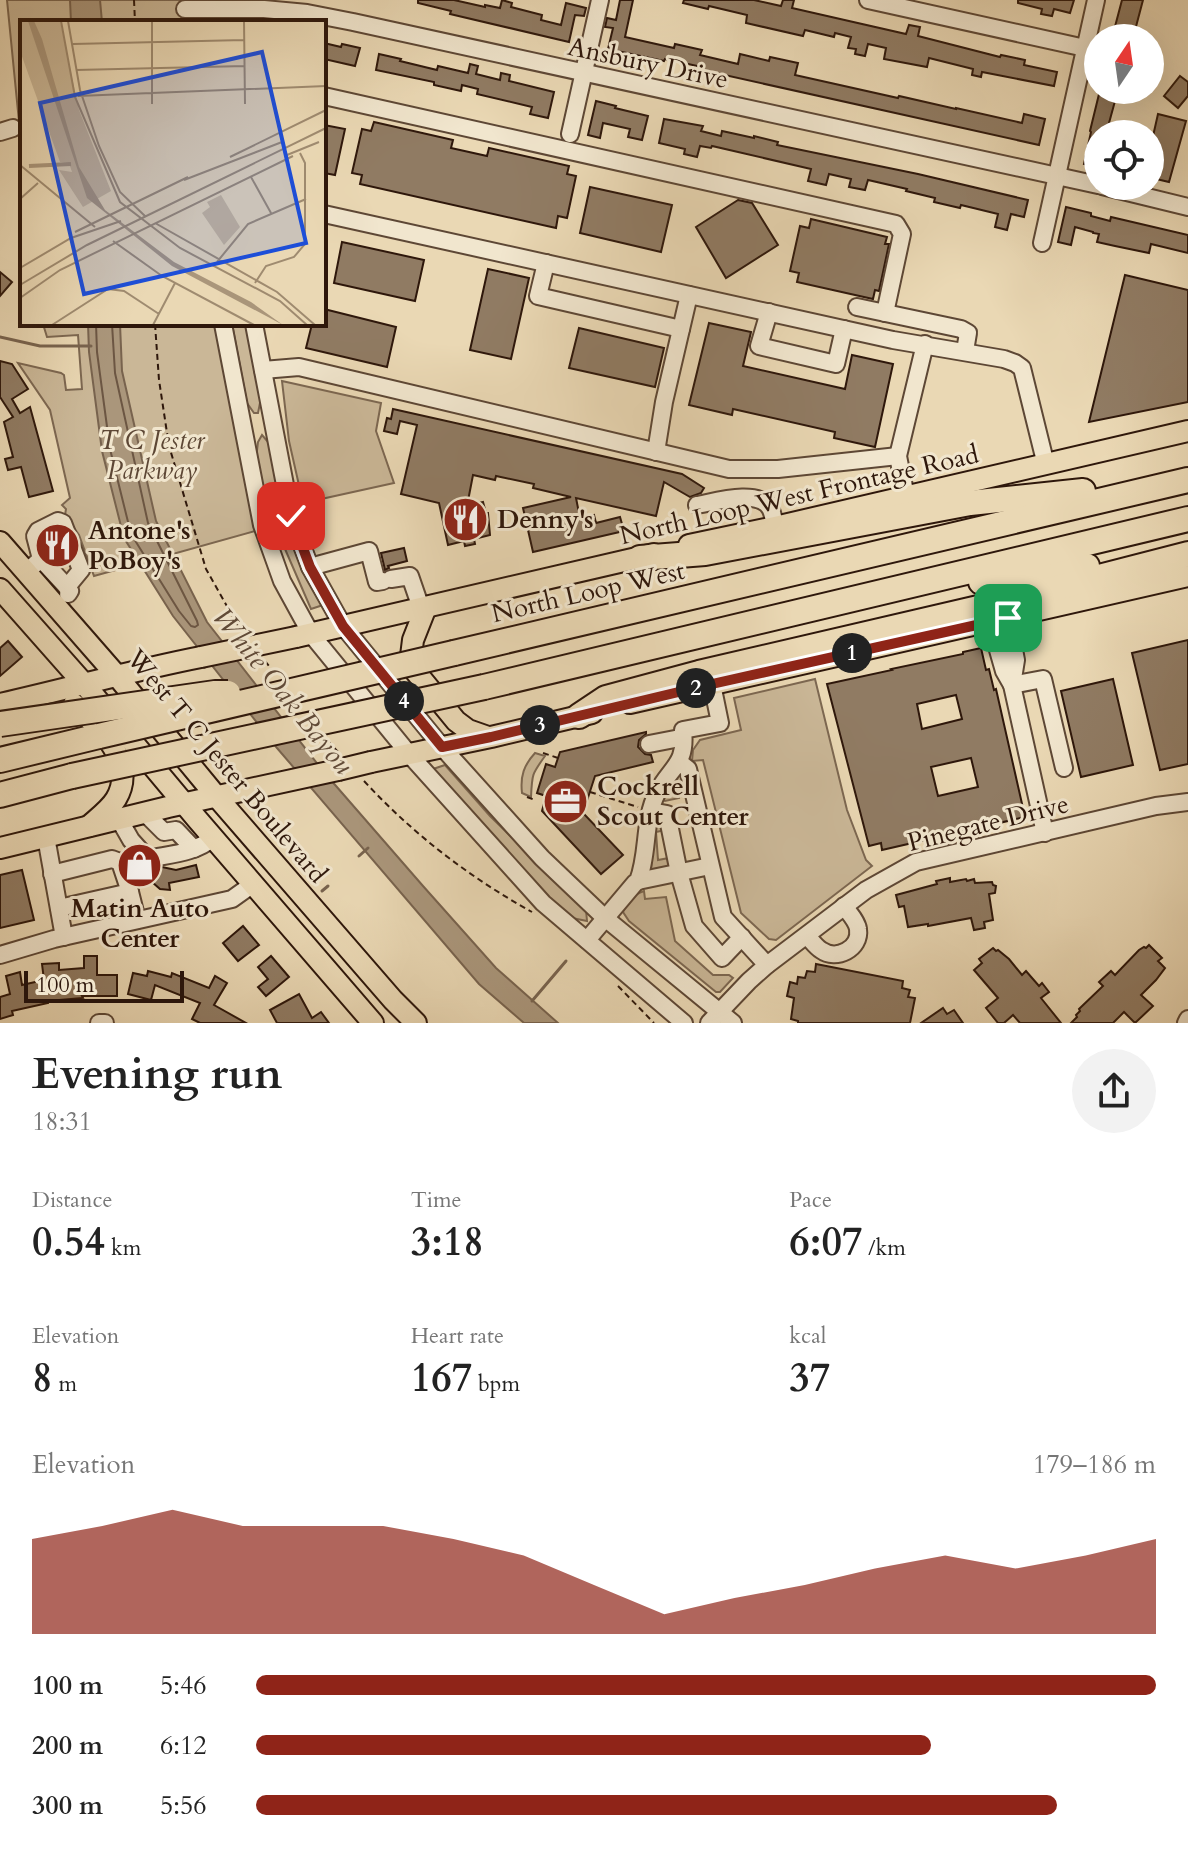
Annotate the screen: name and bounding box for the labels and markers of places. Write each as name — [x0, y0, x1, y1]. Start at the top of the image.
pin — [257, 482, 325, 550]
restaurant icon: Denny's — [442, 495, 490, 543]
place label: Denny's — [497, 502, 594, 537]
place label: Antone's PoBoy's — [88, 513, 191, 578]
restaurant icon: Antone's PoBoy's — [33, 521, 81, 569]
pin — [974, 584, 1042, 652]
pin: 1 — [832, 633, 872, 673]
pin: 2 — [676, 668, 716, 708]
pin: 4 — [384, 681, 424, 721]
pin: 3 — [520, 705, 560, 745]
place label: Cockrell Scout Center — [597, 769, 749, 834]
office icon: Cockrell Scout Center — [542, 777, 590, 825]
shop icon: Matin Auto Center — [116, 841, 164, 889]
place label: Matin Auto Center — [71, 891, 209, 956]

